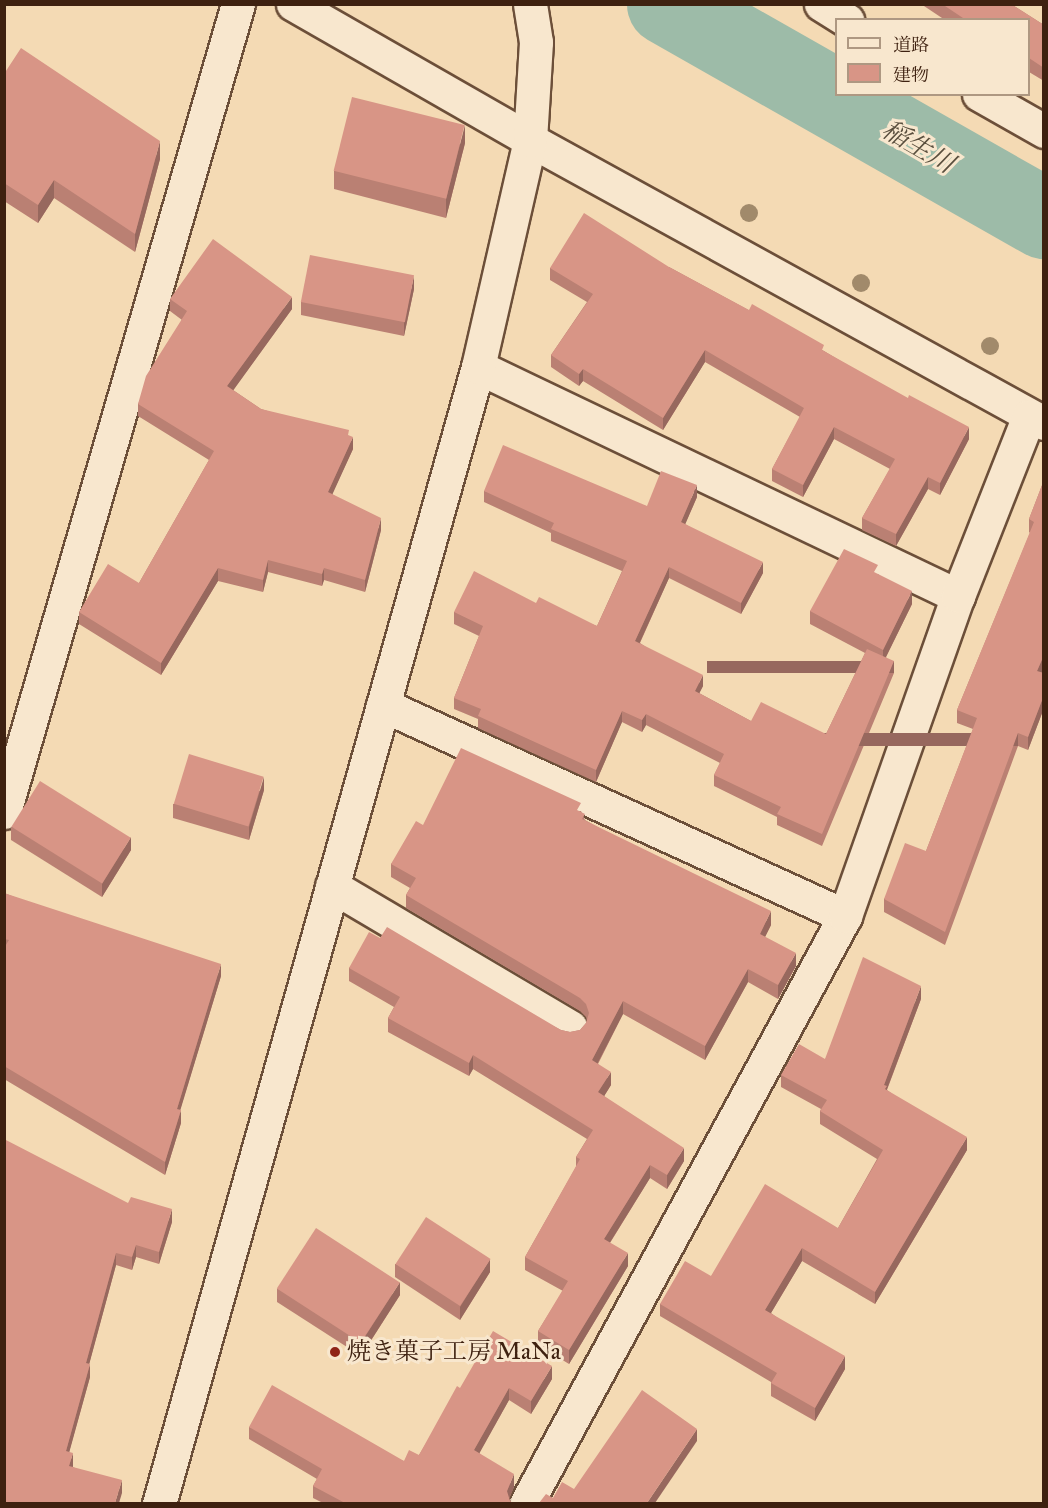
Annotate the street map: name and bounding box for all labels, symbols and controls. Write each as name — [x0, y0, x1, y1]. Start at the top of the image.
legend — [835, 18, 1030, 96]
text: 道路 — [893, 34, 929, 56]
text: 建物 — [893, 64, 929, 86]
water label: 稲生川 — [876, 114, 960, 180]
place label: 焼き菓子工房 MaNa — [347, 1338, 561, 1366]
marker: 焼き菓子工房 MaNa — [328, 1345, 342, 1359]

